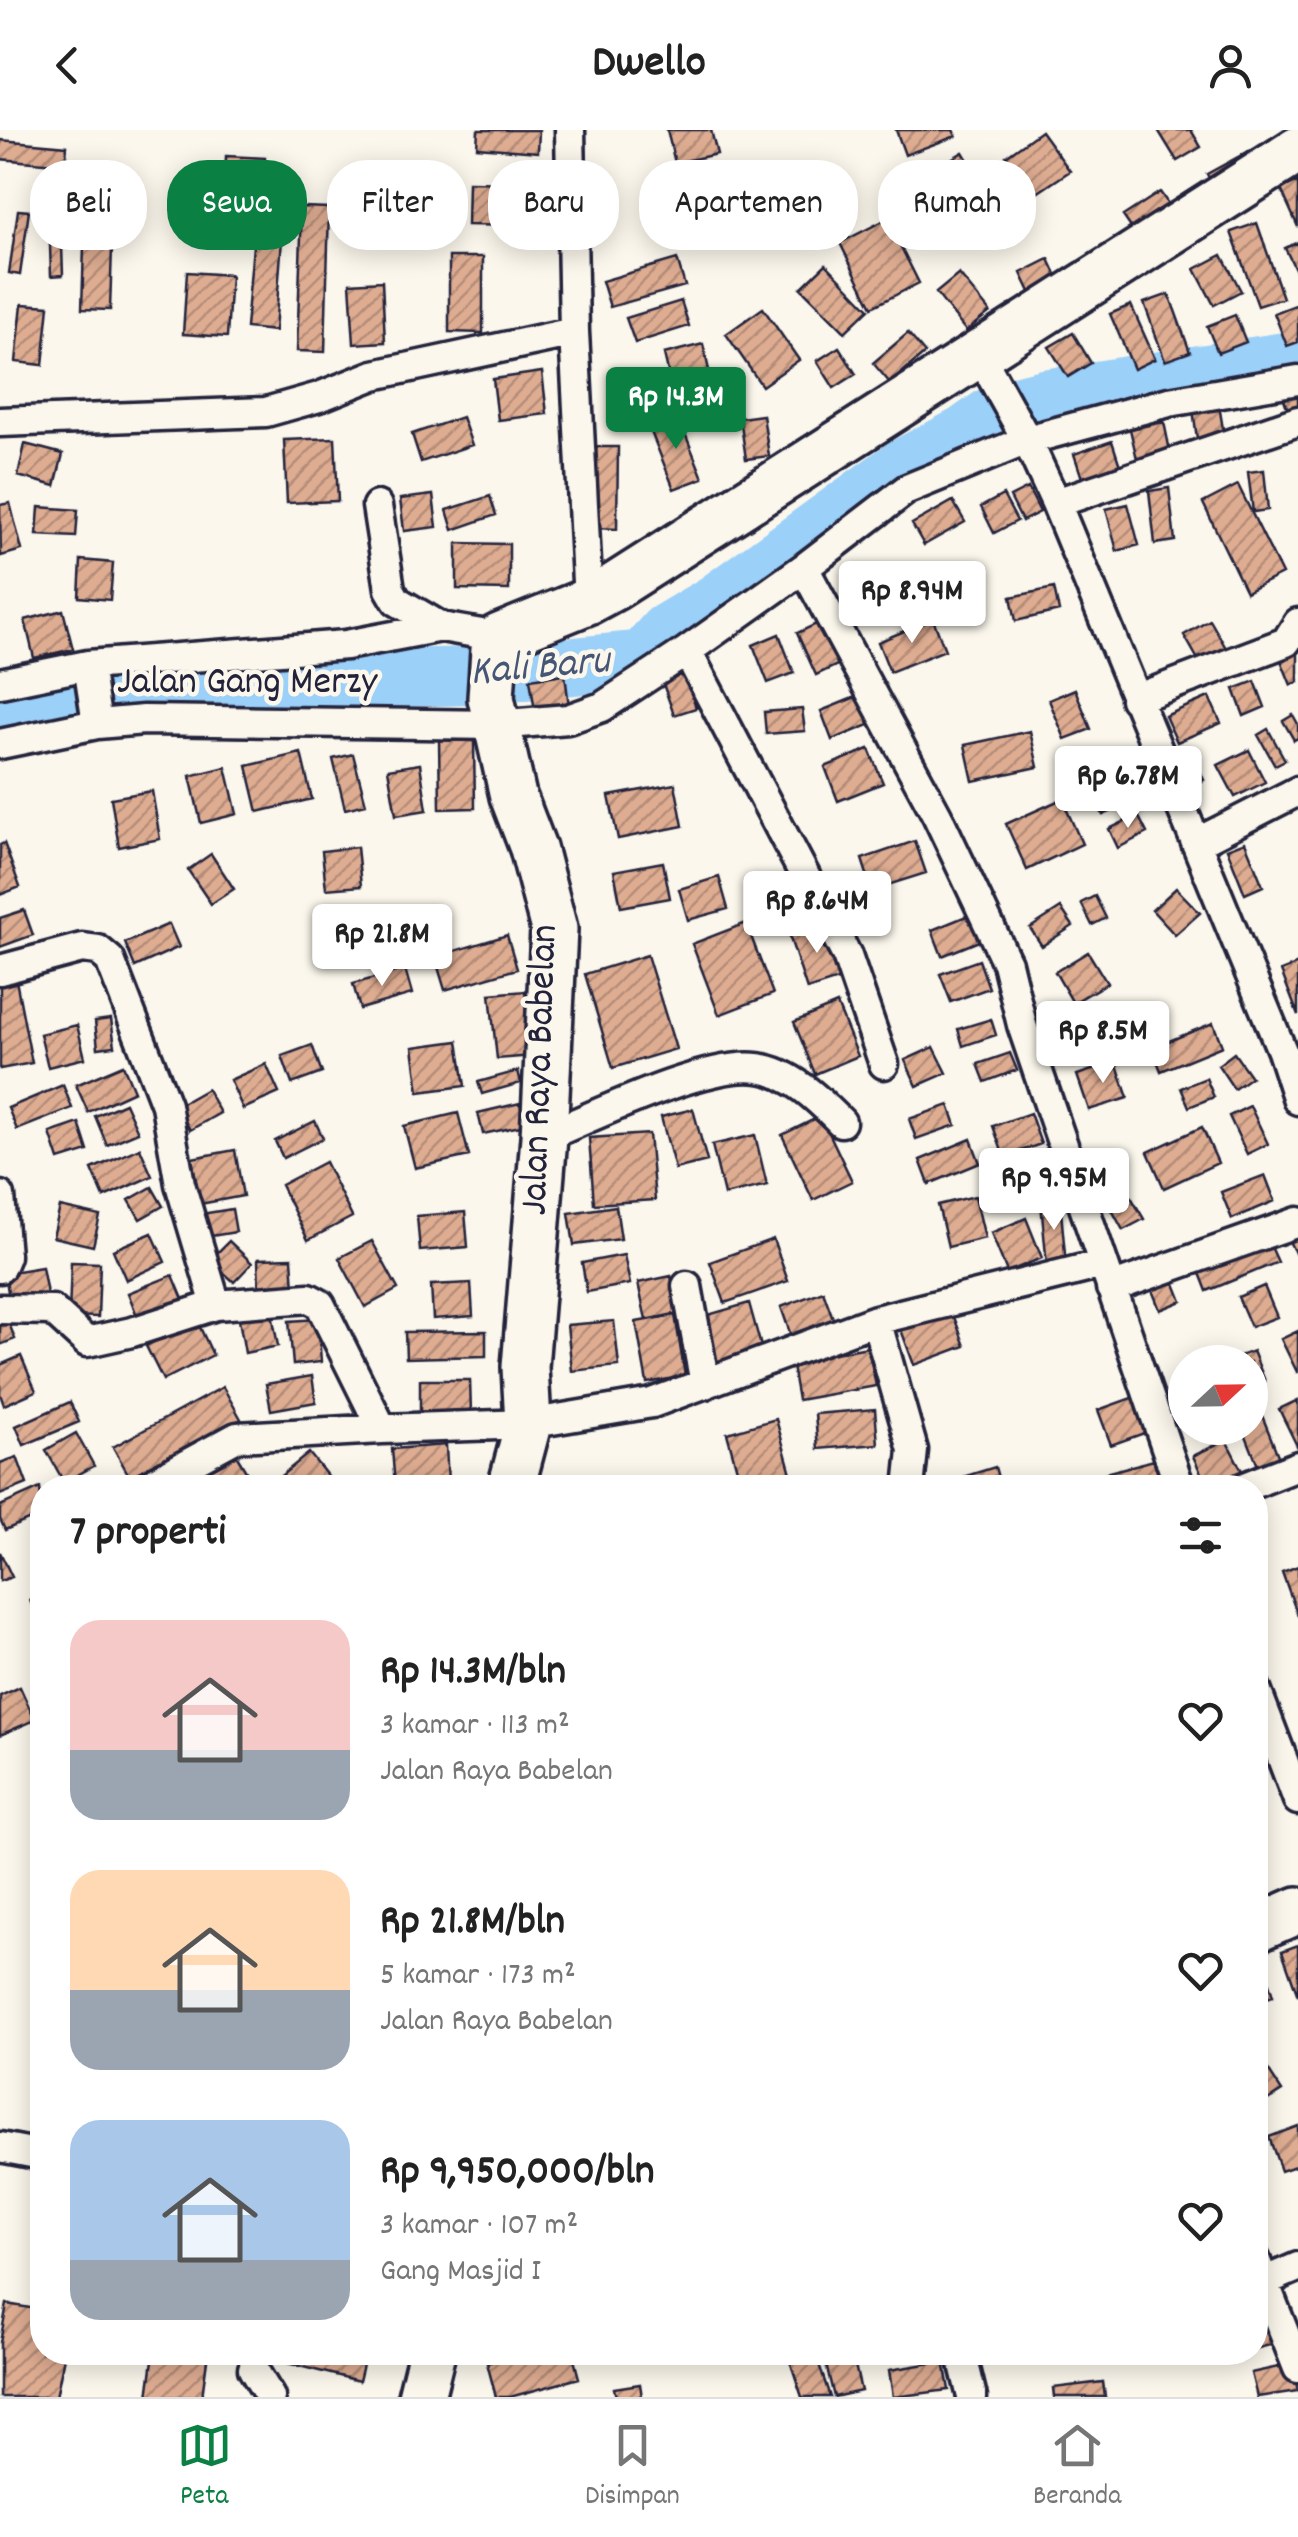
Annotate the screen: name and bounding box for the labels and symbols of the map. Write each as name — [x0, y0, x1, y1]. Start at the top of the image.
pin: Rp 14.3M — [573, 367, 779, 452]
pin: Rp 8.94M — [809, 561, 1015, 646]
water label: Kali Baru — [468, 633, 615, 705]
street label: Jalan Gang Merzy — [117, 656, 378, 713]
pin: Rp 6.78M — [1025, 746, 1231, 831]
pin: Rp 8.64M — [714, 871, 920, 956]
pin: Rp 21.8M — [279, 904, 485, 989]
street label: Jalan Raya Babelan — [508, 924, 576, 1216]
pin: Rp 8.5M — [1011, 1001, 1195, 1086]
pin: Rp 9.95M — [951, 1148, 1157, 1233]
north arrow — [1168, 1345, 1268, 1445]

